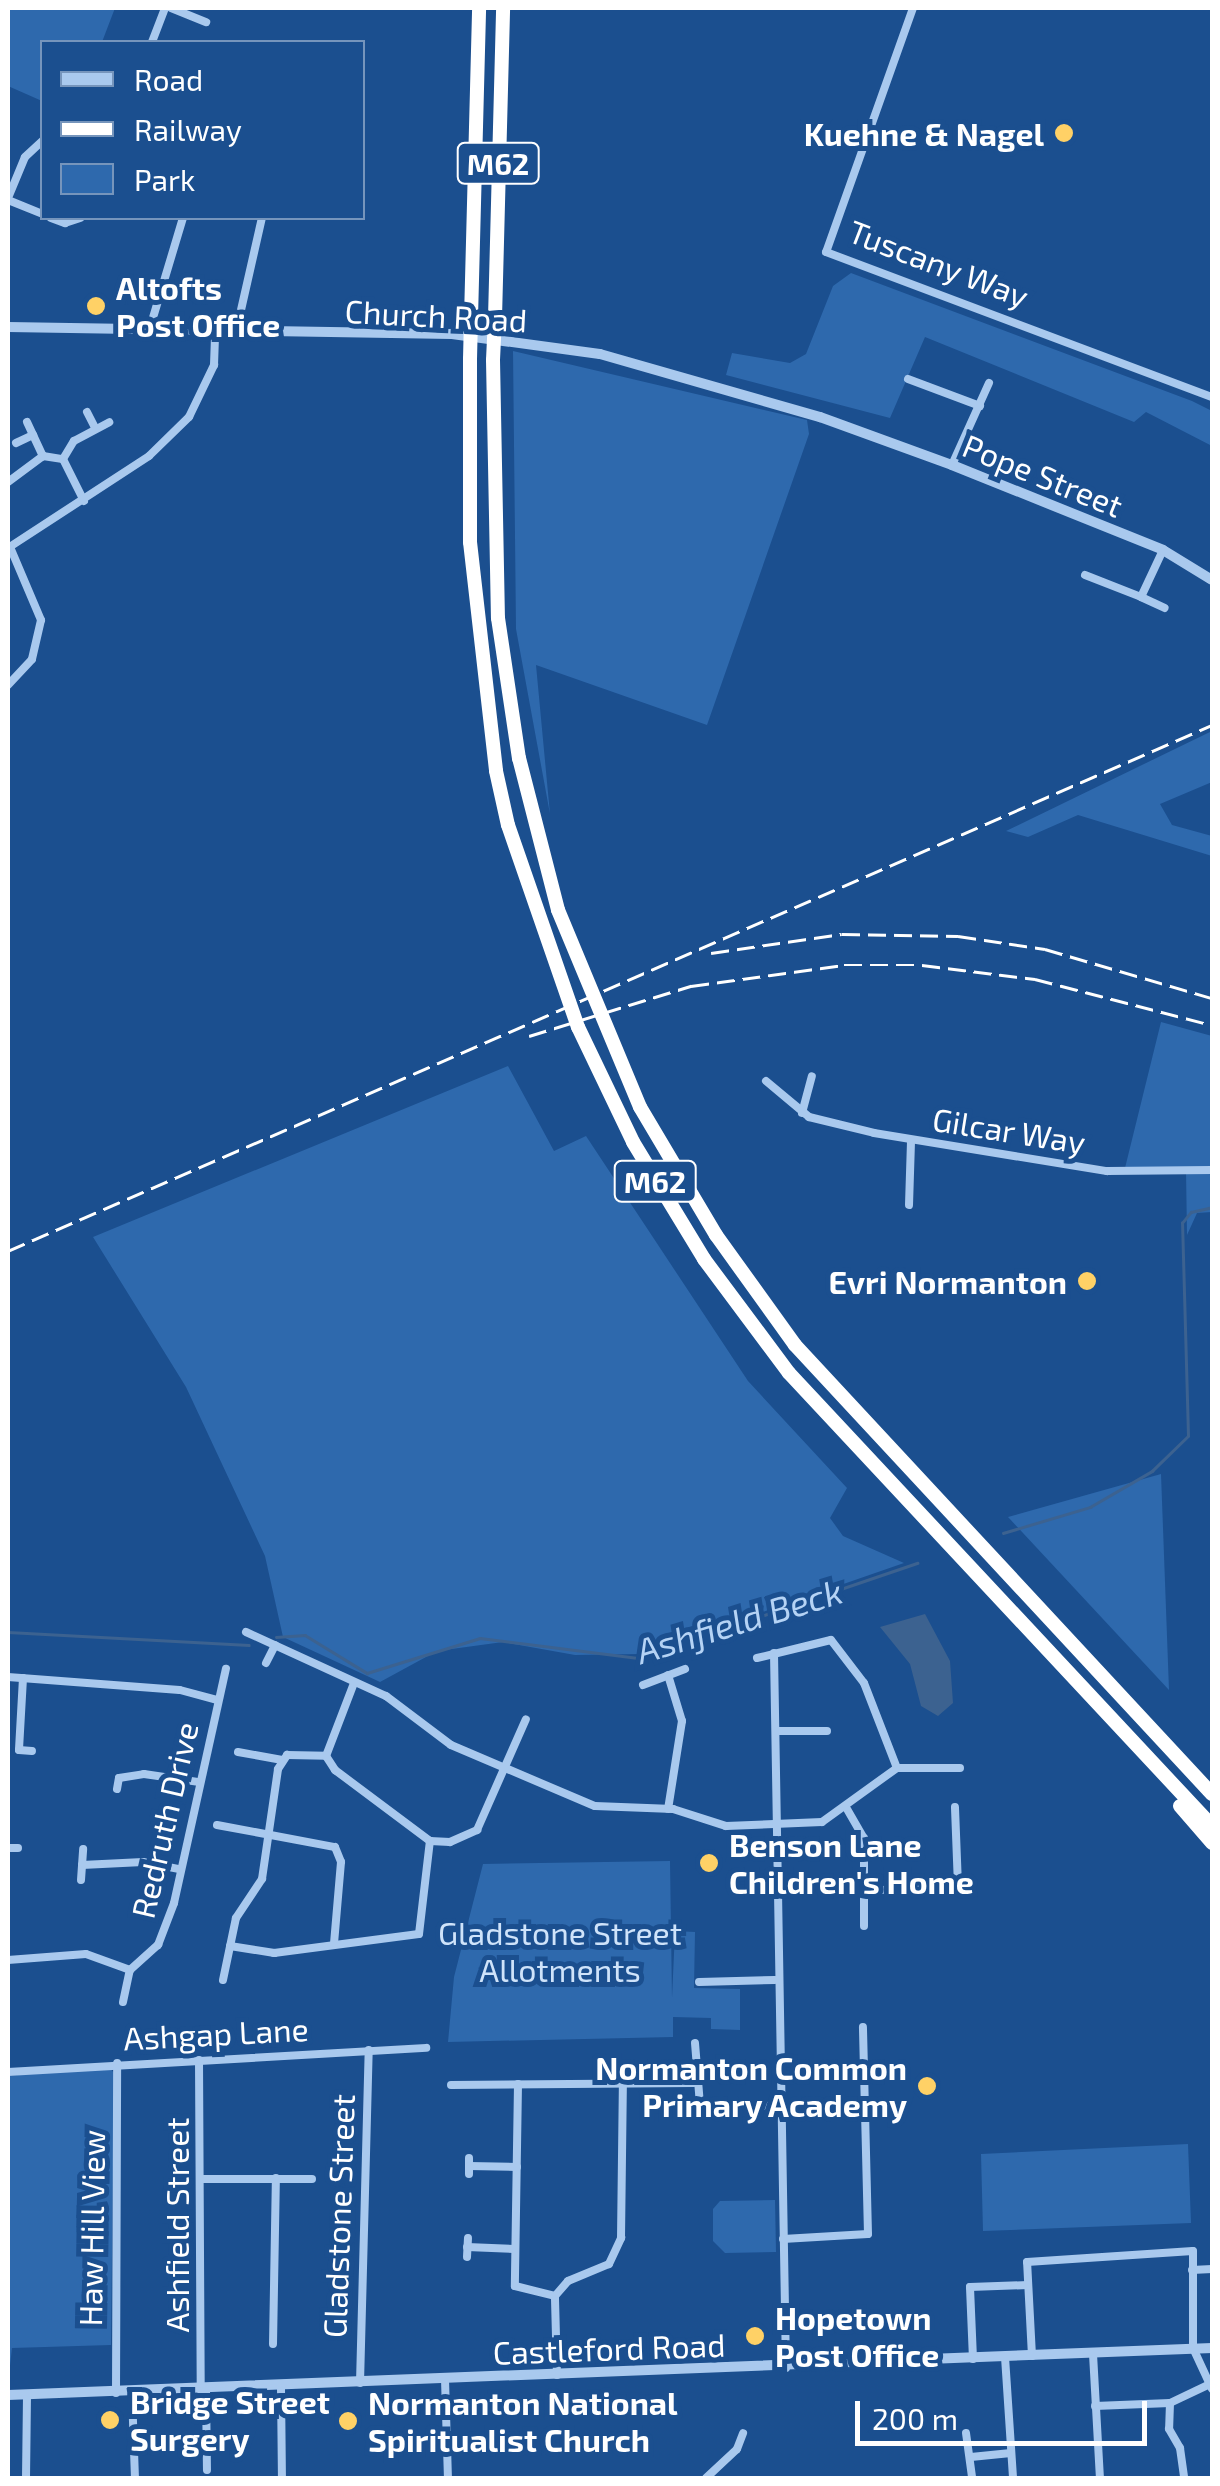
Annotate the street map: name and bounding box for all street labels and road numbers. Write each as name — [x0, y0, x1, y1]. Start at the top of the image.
road number: M62 — [456, 138, 540, 188]
street label: Tuscany Way — [843, 211, 1035, 315]
street label: Church Road — [344, 291, 528, 339]
street label: Pope Street — [958, 426, 1128, 524]
street label: Gilcar Way — [929, 1099, 1089, 1161]
road number: M62 — [612, 1156, 698, 1206]
street label: Redruth Drive — [123, 1718, 205, 1922]
street label: Ashgap Lane — [122, 2009, 310, 2057]
street label: Gladstone Street — [315, 2093, 361, 2339]
street label: Ashfield Street — [157, 2117, 195, 2333]
street label: Haw Hill View — [70, 2128, 112, 2328]
street label: Castleford Road — [492, 2325, 726, 2371]

